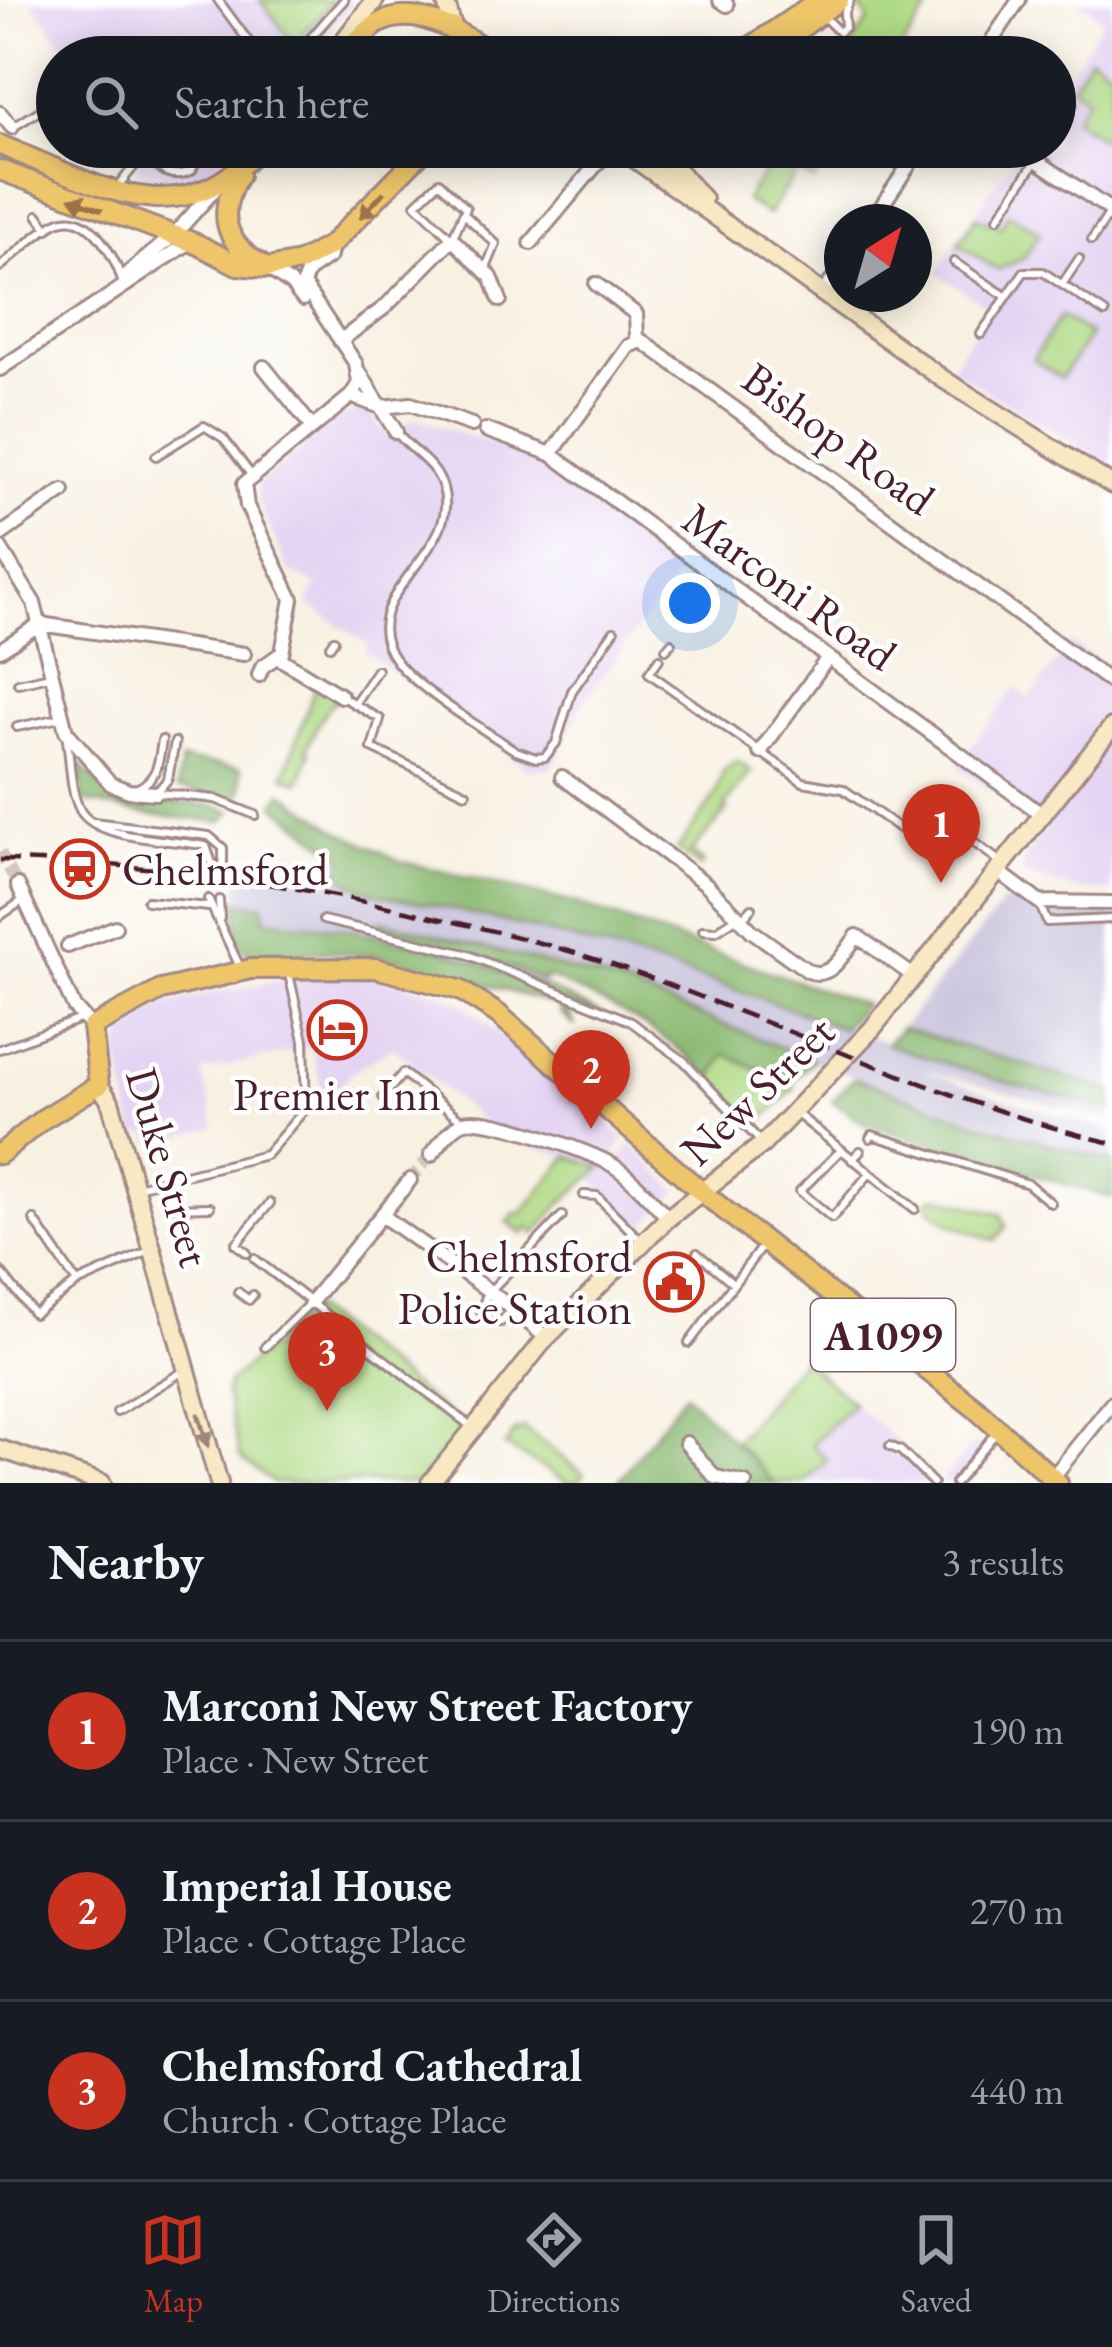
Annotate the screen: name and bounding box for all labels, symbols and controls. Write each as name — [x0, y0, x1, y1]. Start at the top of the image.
search box — [36, 36, 1076, 168]
icon: search — [78, 69, 144, 135]
text: Search here — [174, 73, 369, 131]
one-way arrow — [358, 190, 386, 219]
one-way arrow — [68, 193, 104, 212]
north arrow — [824, 204, 932, 312]
street label: Bishop Road — [731, 349, 947, 527]
street label: Marconi Road — [672, 489, 908, 683]
your location — [660, 573, 720, 633]
pin: 1 — [902, 784, 980, 883]
station icon: Chelmsford — [49, 838, 111, 900]
place label: Chelmsford — [122, 840, 329, 898]
hotel icon: Premier Inn — [306, 999, 368, 1061]
street label: New Street — [668, 1002, 846, 1178]
pin: 2 — [552, 1030, 630, 1129]
street label: Duke Street — [113, 1061, 225, 1273]
place label: Premier Inn — [233, 1065, 441, 1123]
place label: Chelmsford Police Station — [398, 1227, 632, 1337]
public building icon: Chelmsford Police Station — [643, 1251, 705, 1313]
road number: A1099 — [811, 1299, 955, 1371]
pin: 3 — [288, 1312, 366, 1411]
one-way arrow — [195, 1412, 213, 1449]
text: Nearby — [48, 1528, 204, 1594]
text: 3 results — [942, 1536, 1064, 1587]
text: Marconi New Street Factory — [162, 1676, 692, 1734]
text: 1 — [77, 1705, 97, 1756]
text: 190 m — [970, 1705, 1064, 1756]
text: Place · New Street — [162, 1734, 428, 1785]
text: Imperial House — [162, 1856, 452, 1914]
text: 2 — [77, 1885, 97, 1936]
text: 270 m — [970, 1885, 1064, 1936]
text: Place · Cottage Place — [162, 1914, 466, 1965]
text: Chelmsford Cathedral — [162, 2036, 582, 2094]
text: 3 — [77, 2065, 97, 2116]
text: 440 m — [970, 2065, 1064, 2116]
text: Church · Cottage Place — [162, 2094, 507, 2145]
tab: Map — [140, 2207, 206, 2322]
tab: Directions — [487, 2207, 620, 2322]
tab: Saved — [901, 2207, 972, 2322]

